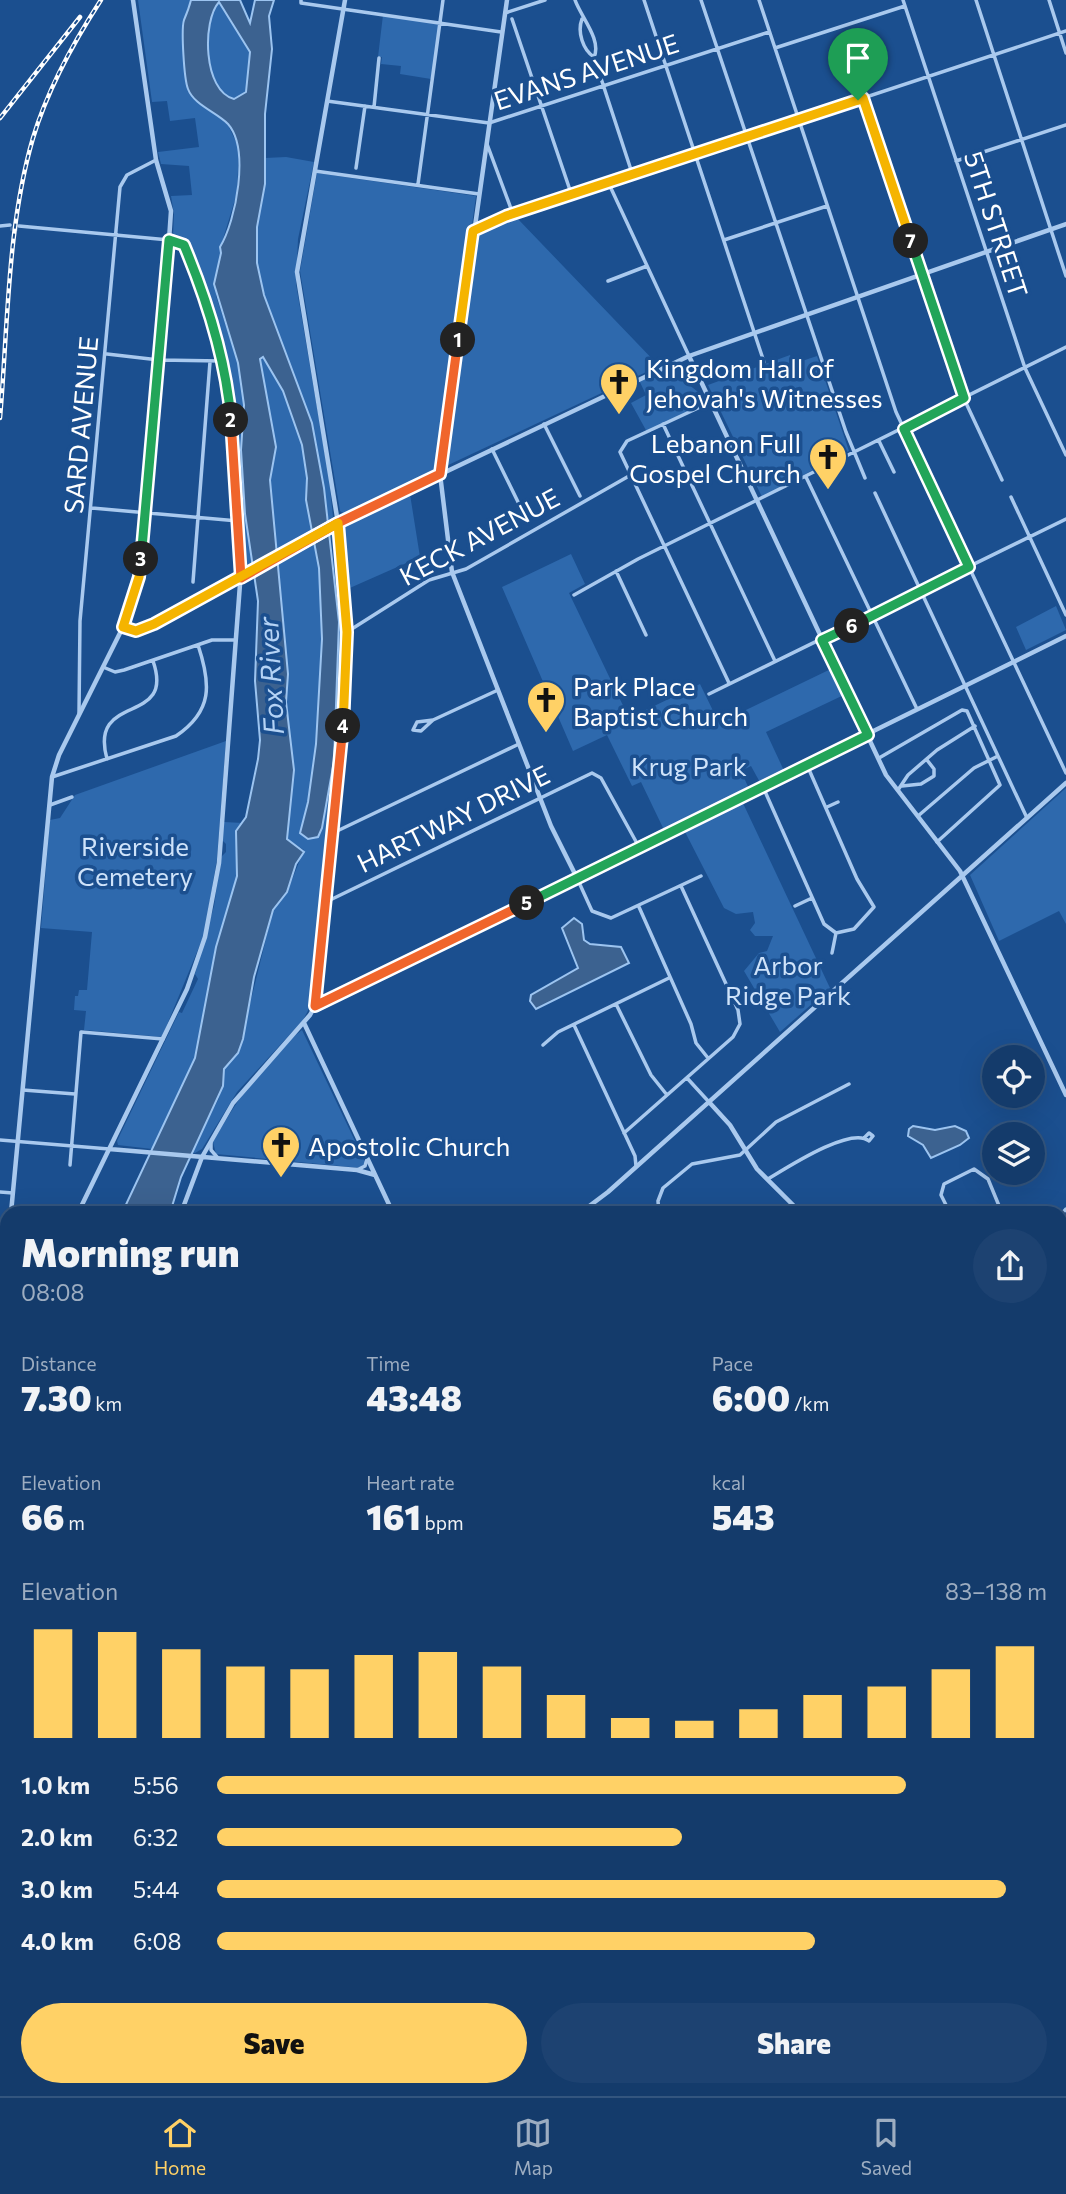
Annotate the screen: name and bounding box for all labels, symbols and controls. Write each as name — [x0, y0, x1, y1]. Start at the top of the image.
street label: EVANS AVENUE — [490, 27, 682, 115]
pin — [828, 28, 888, 100]
icon: arrive — [839, 39, 877, 77]
street label: 5TH STREET — [959, 147, 1035, 301]
pin: 7 — [894, 224, 928, 258]
text: 7 — [905, 229, 916, 252]
pin: 1 — [440, 322, 476, 358]
text: 1 — [453, 328, 462, 351]
street label: SARD AVENUE — [57, 335, 103, 515]
place label: Kingdom Hall of Jehovah's Witnesses — [646, 352, 883, 413]
church icon: Kingdom Hall of Jehovah's Witnesses — [598, 361, 640, 416]
pin: 2 — [214, 402, 248, 438]
text: 2 — [225, 408, 236, 431]
place label: Lebanon Full Gospel Church — [629, 427, 801, 488]
church icon: Lebanon Full Gospel Church — [807, 436, 849, 491]
street label: KECK AVENUE — [394, 481, 564, 591]
pin: 3 — [124, 542, 158, 576]
text: 3 — [135, 547, 146, 570]
pin: 6 — [834, 608, 870, 644]
text: 6 — [846, 614, 857, 637]
water label: Fox River — [250, 615, 290, 736]
place label: Park Place Baptist Church — [573, 670, 748, 731]
church icon: Park Place Baptist Church — [525, 679, 567, 734]
pin: 4 — [326, 708, 360, 744]
text: 4 — [337, 714, 348, 737]
park label: Krug Park — [631, 750, 747, 781]
street label: HARTWAY DRIVE — [352, 758, 554, 878]
park label: Riverside Cemetery — [77, 830, 193, 891]
pin: 5 — [510, 886, 544, 920]
text: 5 — [521, 891, 532, 914]
park label: Arbor Ridge Park — [725, 949, 851, 1010]
map controls — [982, 1045, 1045, 1185]
button: locate — [982, 1045, 1045, 1108]
button: layers — [982, 1122, 1045, 1185]
church icon: Apostolic Church — [260, 1124, 302, 1179]
place label: Apostolic Church — [308, 1130, 510, 1161]
text: Morning run — [21, 1228, 240, 1275]
button: share — [973, 1229, 1047, 1303]
text: 08:08 — [21, 1278, 84, 1306]
text: Distance — [21, 1352, 97, 1375]
text: Time — [366, 1352, 410, 1375]
text: Pace — [712, 1352, 753, 1375]
text: 7.30 — [21, 1375, 92, 1418]
text: 43:48 — [366, 1375, 462, 1418]
text: 6:00 — [712, 1375, 790, 1418]
text: km — [92, 1392, 122, 1415]
text: /km — [790, 1392, 829, 1415]
text: Elevation — [21, 1471, 101, 1494]
text: Heart rate — [366, 1471, 455, 1494]
text: kcal — [712, 1471, 746, 1494]
text: 66 — [21, 1494, 65, 1537]
text: 161 — [366, 1494, 421, 1537]
text: 543 — [712, 1494, 775, 1537]
text: m — [65, 1511, 85, 1534]
text: bpm — [421, 1511, 463, 1534]
text: Elevation — [21, 1577, 118, 1605]
text: 83–138 m — [945, 1577, 1047, 1605]
text: 1.0 km — [21, 1771, 90, 1799]
text: 5:56 — [133, 1771, 179, 1799]
text: 2.0 km — [21, 1823, 93, 1851]
text: 6:32 — [133, 1823, 178, 1851]
text: 3.0 km — [21, 1875, 93, 1903]
text: 5:44 — [133, 1875, 179, 1903]
text: 4.0 km — [21, 1927, 94, 1955]
text: 6:08 — [133, 1927, 181, 1955]
button: Save — [21, 2003, 527, 2083]
button: Share — [541, 2003, 1047, 2083]
tab: Home — [154, 2114, 206, 2179]
tab: Map — [514, 2114, 553, 2179]
tab: Saved — [861, 2114, 912, 2179]

